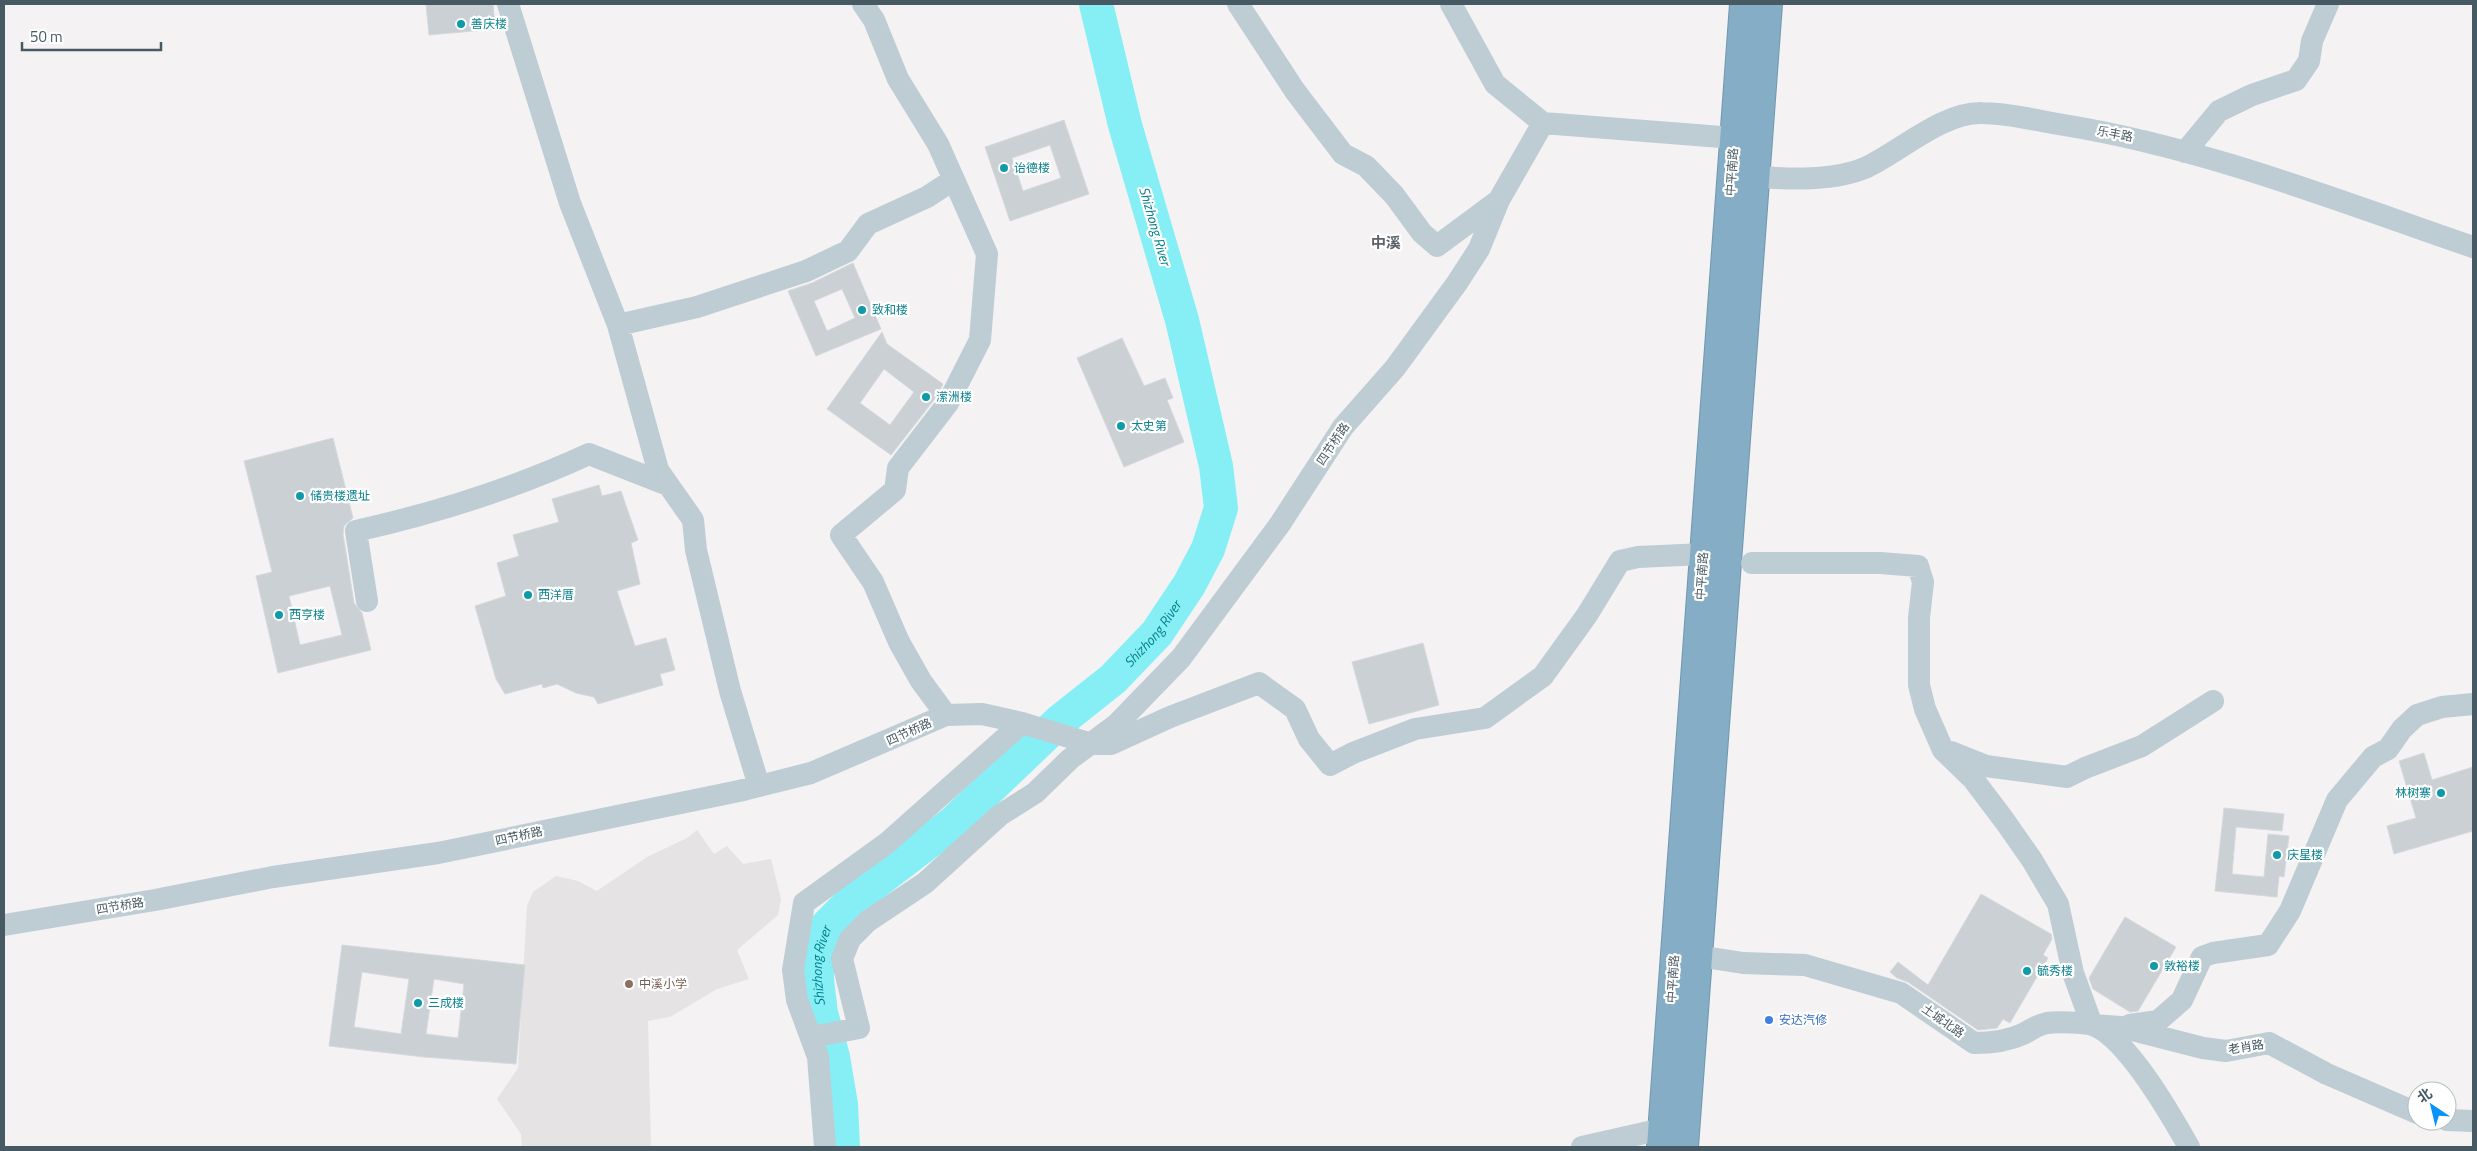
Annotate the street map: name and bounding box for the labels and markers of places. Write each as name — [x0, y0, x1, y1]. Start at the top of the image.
place label: 善庆楼 — [471, 14, 507, 33]
marker: 善庆楼 — [455, 18, 467, 30]
place label: 诒德楼 — [1014, 158, 1050, 177]
marker: 诒德楼 — [998, 162, 1010, 174]
place label: 致和楼 — [872, 300, 908, 319]
marker: 致和楼 — [856, 304, 868, 316]
place label: 潆洲楼 — [936, 387, 972, 406]
marker: 潆洲楼 — [920, 391, 932, 403]
place label: 太史第 — [1131, 416, 1167, 435]
marker: 太史第 — [1115, 420, 1127, 432]
place label: 储贵楼遗址 — [310, 486, 370, 505]
marker: 储贵楼遗址 — [294, 490, 306, 502]
place label: 西洋厝 — [538, 585, 574, 604]
marker: 西洋厝 — [522, 589, 534, 601]
place label: 西亨楼 — [289, 605, 325, 624]
marker: 西亨楼 — [273, 609, 285, 621]
place label: 林树寨 — [2395, 783, 2431, 802]
marker: 林树寨 — [2435, 787, 2447, 799]
place label: 庆星楼 — [2287, 845, 2323, 864]
marker: 庆星楼 — [2271, 849, 2283, 861]
place label: 敦裕楼 — [2164, 956, 2200, 975]
marker: 敦裕楼 — [2148, 960, 2160, 972]
place label: 毓秀楼 — [2037, 961, 2073, 980]
marker: 毓秀楼 — [2021, 965, 2033, 977]
place label: 中溪小学 — [639, 974, 687, 993]
marker: 中溪小学 — [623, 978, 635, 990]
place label: 三成楼 — [428, 993, 464, 1012]
marker: 三成楼 — [412, 997, 424, 1009]
place label: 安达汽修 — [1779, 1010, 1827, 1029]
marker: 安达汽修 — [1763, 1014, 1775, 1026]

